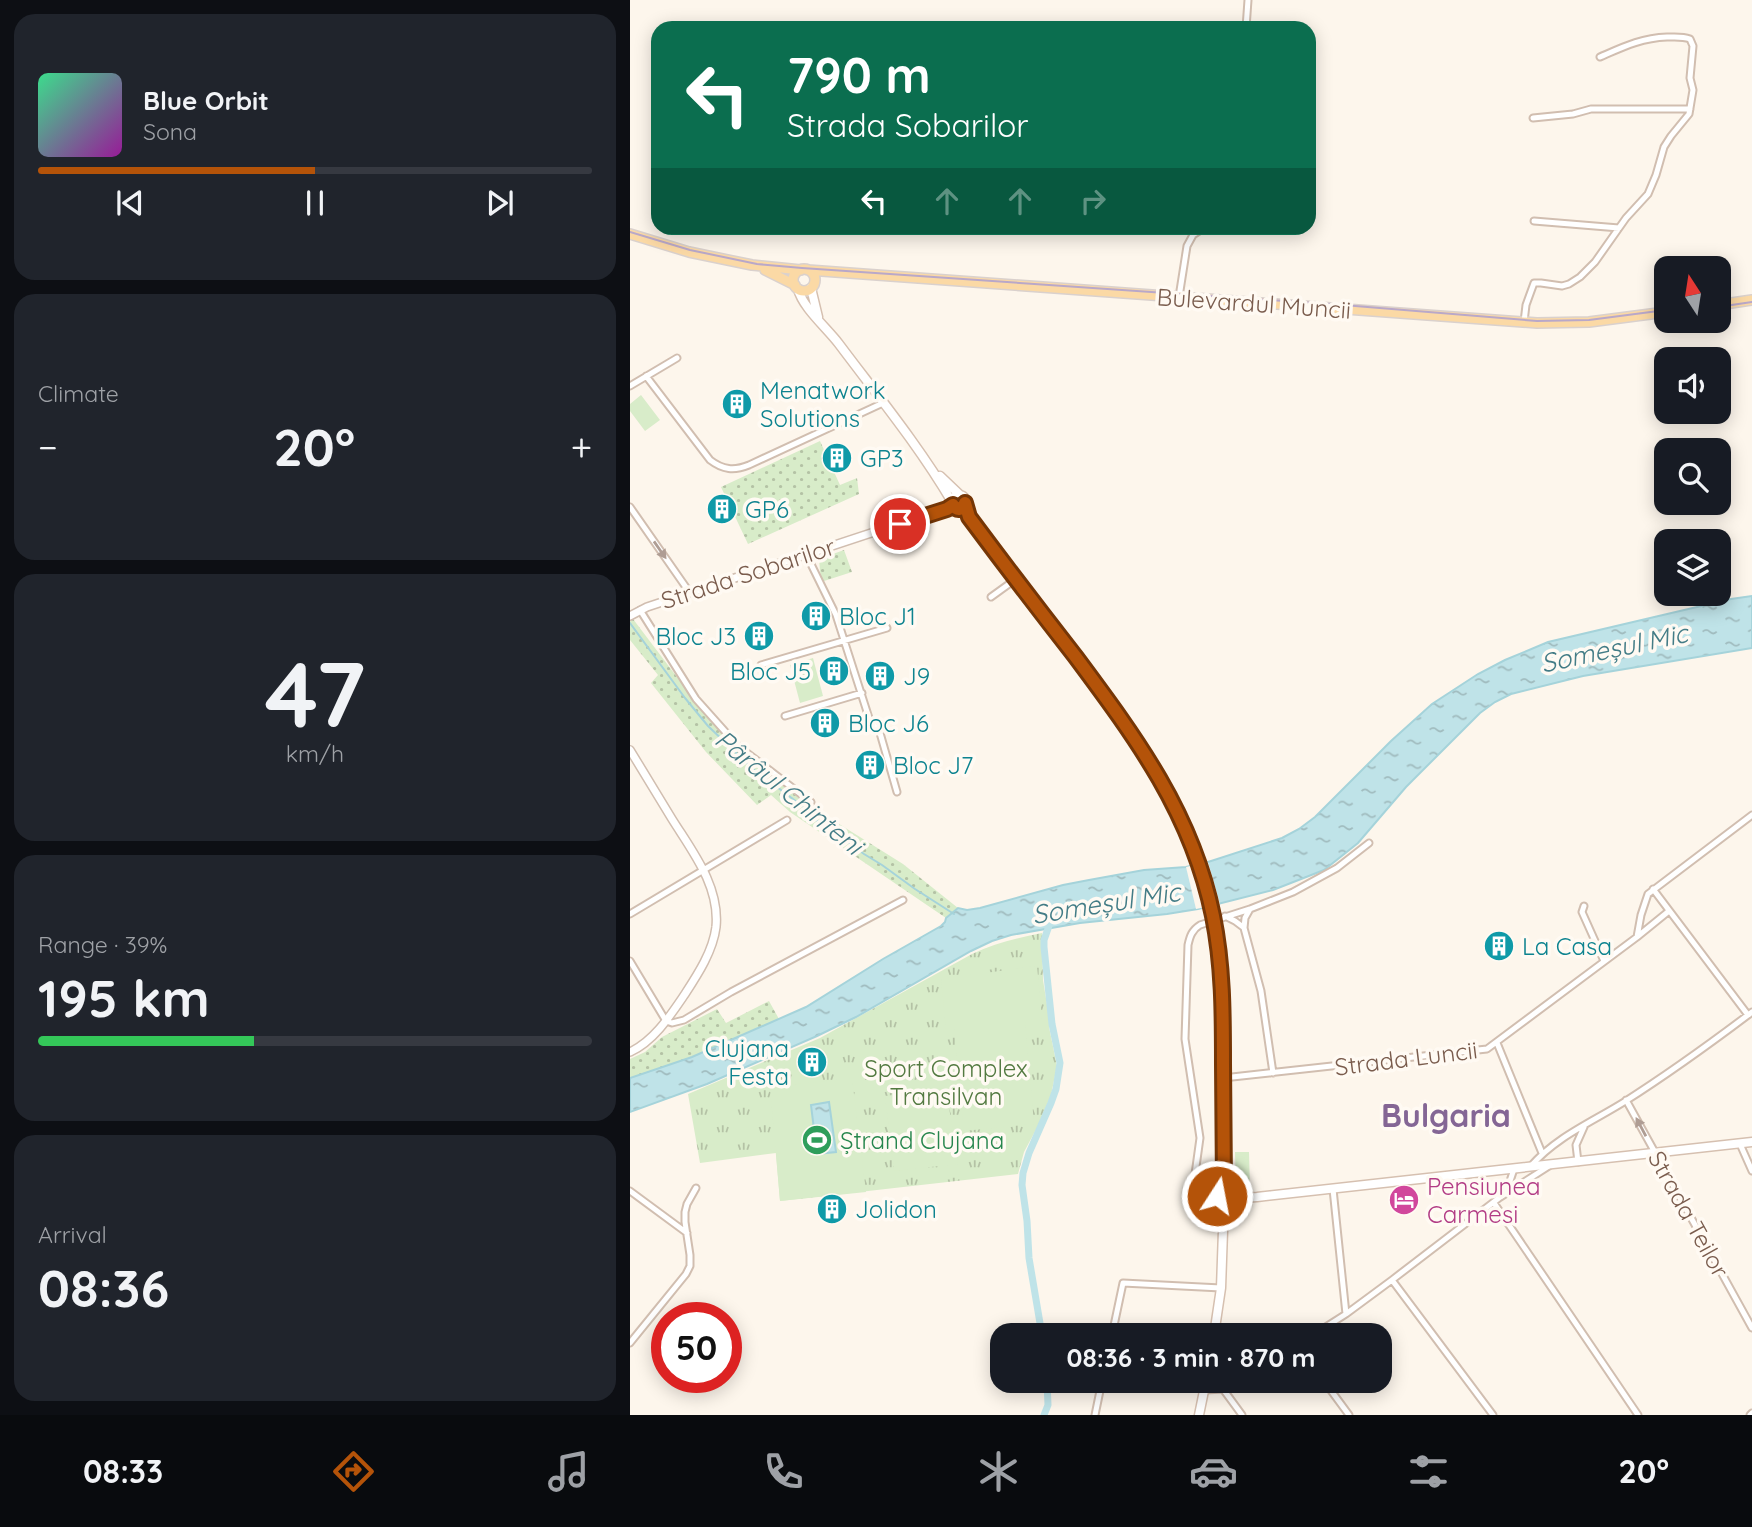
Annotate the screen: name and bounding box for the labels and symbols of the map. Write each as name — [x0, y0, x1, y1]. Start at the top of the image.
north arrow — [1654, 256, 1731, 332]
street label: Bulevardul Muncii — [1156, 281, 1352, 325]
place label: Menatwork Solutions — [760, 375, 886, 433]
building icon: Menatwork Solutions — [720, 387, 754, 421]
building icon: GP3 — [820, 441, 854, 475]
place label: GP3 — [860, 443, 904, 473]
building icon: GP6 — [705, 492, 739, 526]
place label: GP6 — [745, 494, 789, 524]
pin — [870, 494, 930, 554]
street label: Strada Sobarilor — [657, 531, 839, 615]
one-way arrow — [653, 541, 667, 559]
building icon: Bloc J1 — [799, 599, 833, 633]
place label: Bloc J1 — [839, 601, 916, 631]
water label: Someșul Mic — [1538, 616, 1693, 680]
building icon: Bloc J3 — [742, 619, 776, 653]
place label: Bloc J3 — [655, 621, 736, 651]
building icon: Bloc J5 — [817, 654, 851, 688]
place label: Bloc J5 — [730, 656, 811, 686]
building icon: J9 — [863, 659, 897, 693]
place label: J9 — [903, 661, 930, 691]
building icon: Bloc J6 — [808, 706, 842, 740]
place label: Bloc J6 — [848, 708, 929, 738]
water label: Pârâul Chinteni — [708, 722, 872, 864]
building icon: Bloc J7 — [853, 748, 887, 782]
place label: Bloc J7 — [893, 750, 973, 780]
water label: Someșul Mic — [1030, 875, 1185, 931]
building icon: La Casa — [1482, 929, 1516, 963]
place label: La Casa — [1522, 931, 1612, 961]
place label: Clujana Festa — [705, 1033, 789, 1091]
street label: Strada Luncii — [1333, 1034, 1479, 1082]
building icon: Clujana Festa — [795, 1045, 829, 1079]
park label: Sport Complex Transilvan — [864, 1053, 1028, 1111]
district label: Bulgaria — [1381, 1095, 1511, 1135]
one-way arrow — [1635, 1117, 1646, 1137]
sports icon: Ștrand Clujana — [800, 1123, 834, 1157]
place label: Ștrand Clujana — [840, 1125, 1004, 1155]
street label: Strada Teilor — [1642, 1145, 1736, 1283]
position arrow — [1180, 1159, 1254, 1233]
place label: Pensiunea Carmesi — [1427, 1171, 1541, 1229]
hotel icon: Pensiunea Carmesi — [1387, 1183, 1421, 1217]
building icon: Jolidon — [815, 1192, 849, 1226]
place label: Jolidon — [855, 1194, 937, 1224]
speed limit sign: 50 — [651, 1302, 742, 1393]

